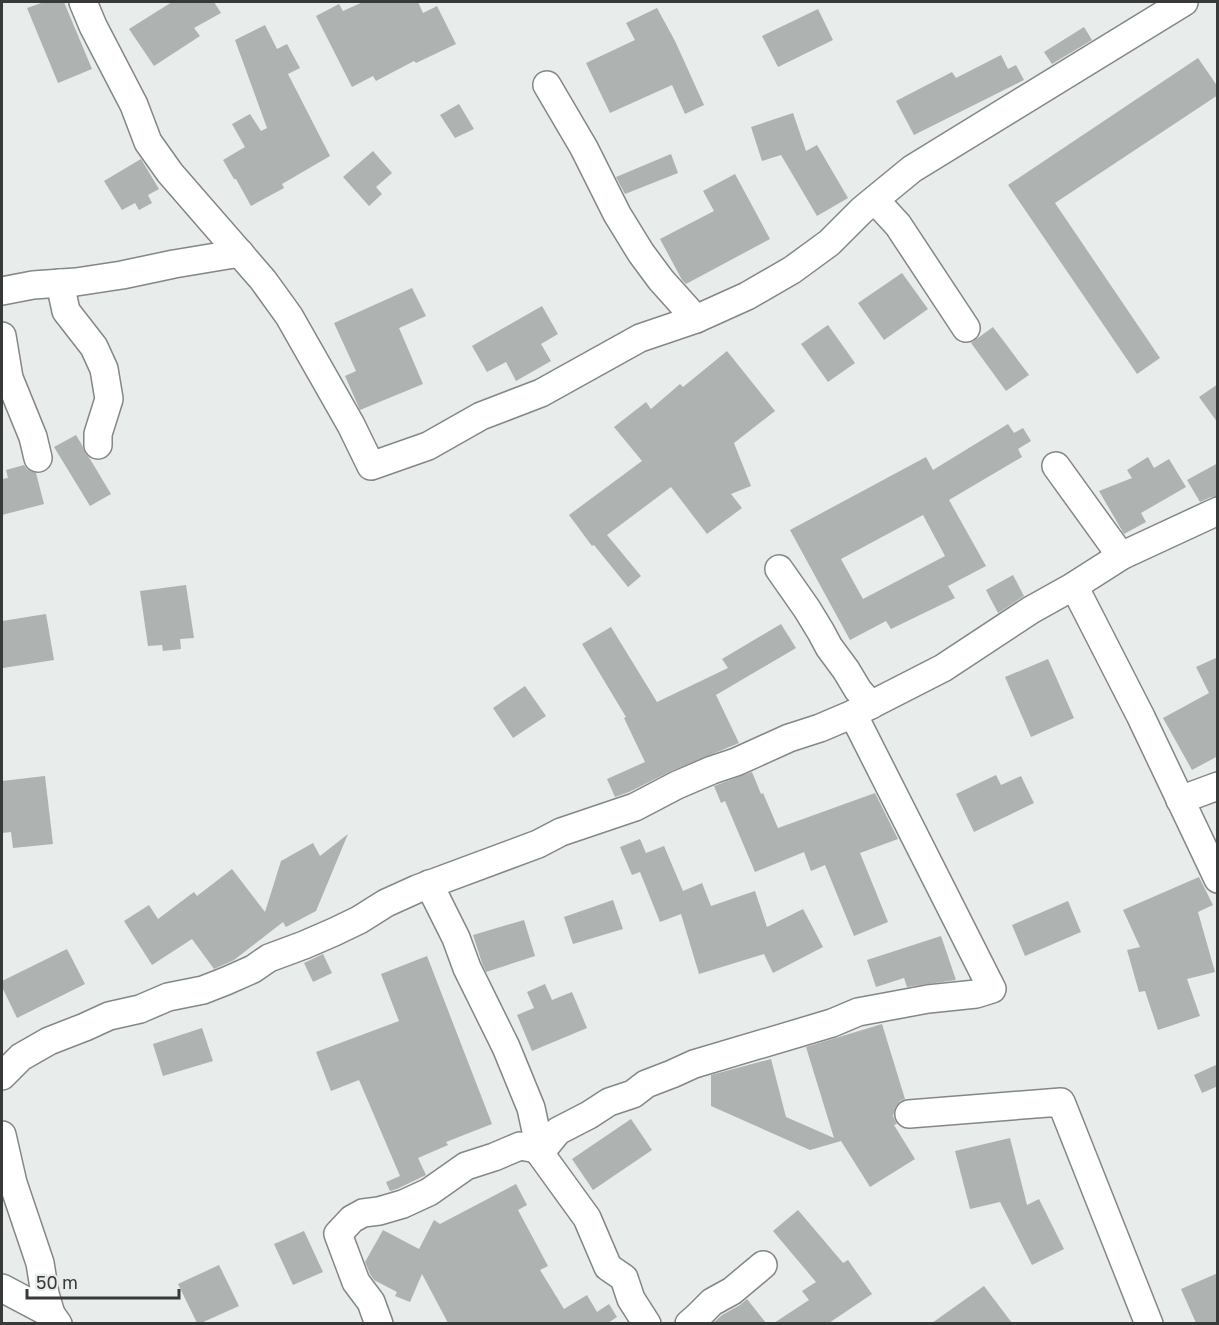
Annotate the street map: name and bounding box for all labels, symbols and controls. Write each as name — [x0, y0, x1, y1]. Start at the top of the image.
scale bar — [27, 1262, 178, 1300]
text: 50 m — [36, 1271, 78, 1293]

